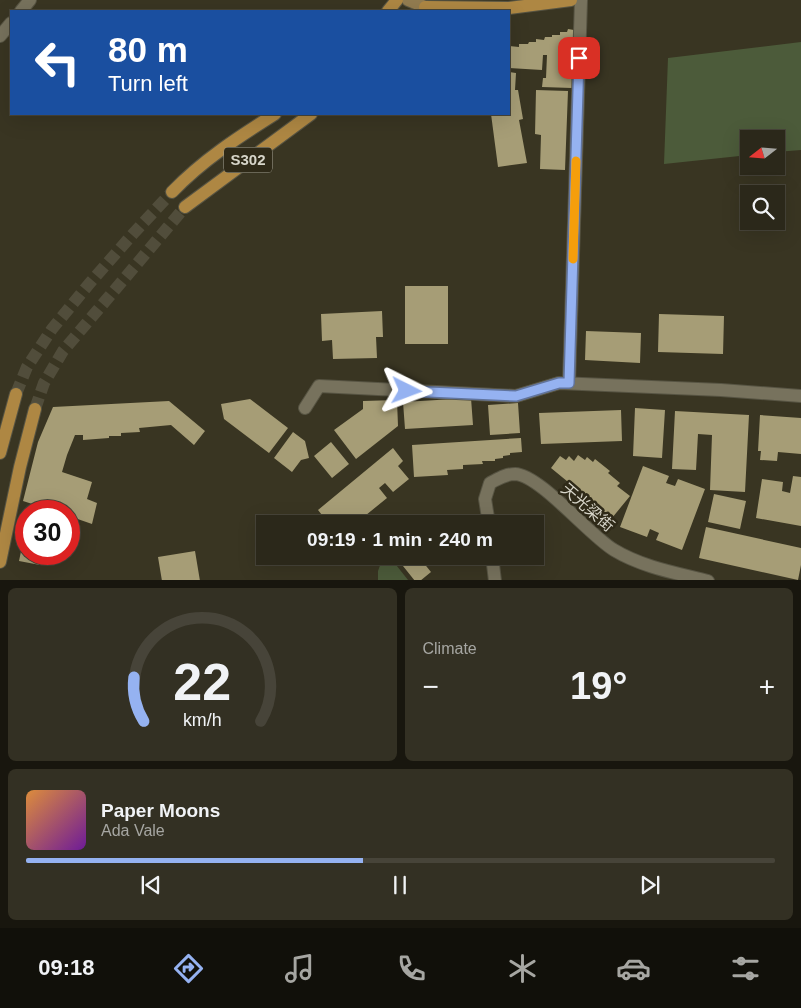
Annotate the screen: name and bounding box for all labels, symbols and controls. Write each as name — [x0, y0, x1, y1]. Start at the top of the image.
icon: left — [25, 30, 90, 95]
text: 80 m — [108, 30, 188, 69]
pin — [558, 37, 600, 79]
icon: arrive — [565, 44, 593, 72]
text: Turn left — [108, 71, 188, 96]
north arrow — [740, 130, 785, 175]
map controls — [740, 130, 785, 230]
road number: S302 — [224, 148, 272, 172]
button: search — [740, 185, 785, 230]
position arrow — [380, 364, 432, 416]
street label: 天光梁街 — [558, 480, 617, 535]
speed limit sign: 30 — [15, 500, 80, 565]
text: 09:19 · 1 min · 240 m — [307, 529, 493, 550]
text: Climate — [423, 640, 477, 657]
text: 22 — [173, 653, 231, 711]
text: 19° — [570, 665, 627, 707]
text: − — [423, 671, 439, 702]
text: + — [759, 671, 775, 702]
text: km/h — [183, 710, 222, 730]
text: Paper Moons — [101, 800, 220, 821]
text: Ada Vale — [101, 822, 165, 839]
icon: previous — [137, 871, 165, 899]
icon: pause — [386, 871, 414, 899]
icon: next — [636, 871, 664, 899]
icon: directions — [171, 951, 206, 986]
icon: music — [282, 951, 317, 986]
icon: phone — [394, 951, 429, 986]
icon: climate — [505, 951, 540, 986]
icon: car — [616, 951, 651, 986]
icon: filters — [728, 951, 763, 986]
text: 09:18 — [38, 955, 94, 980]

